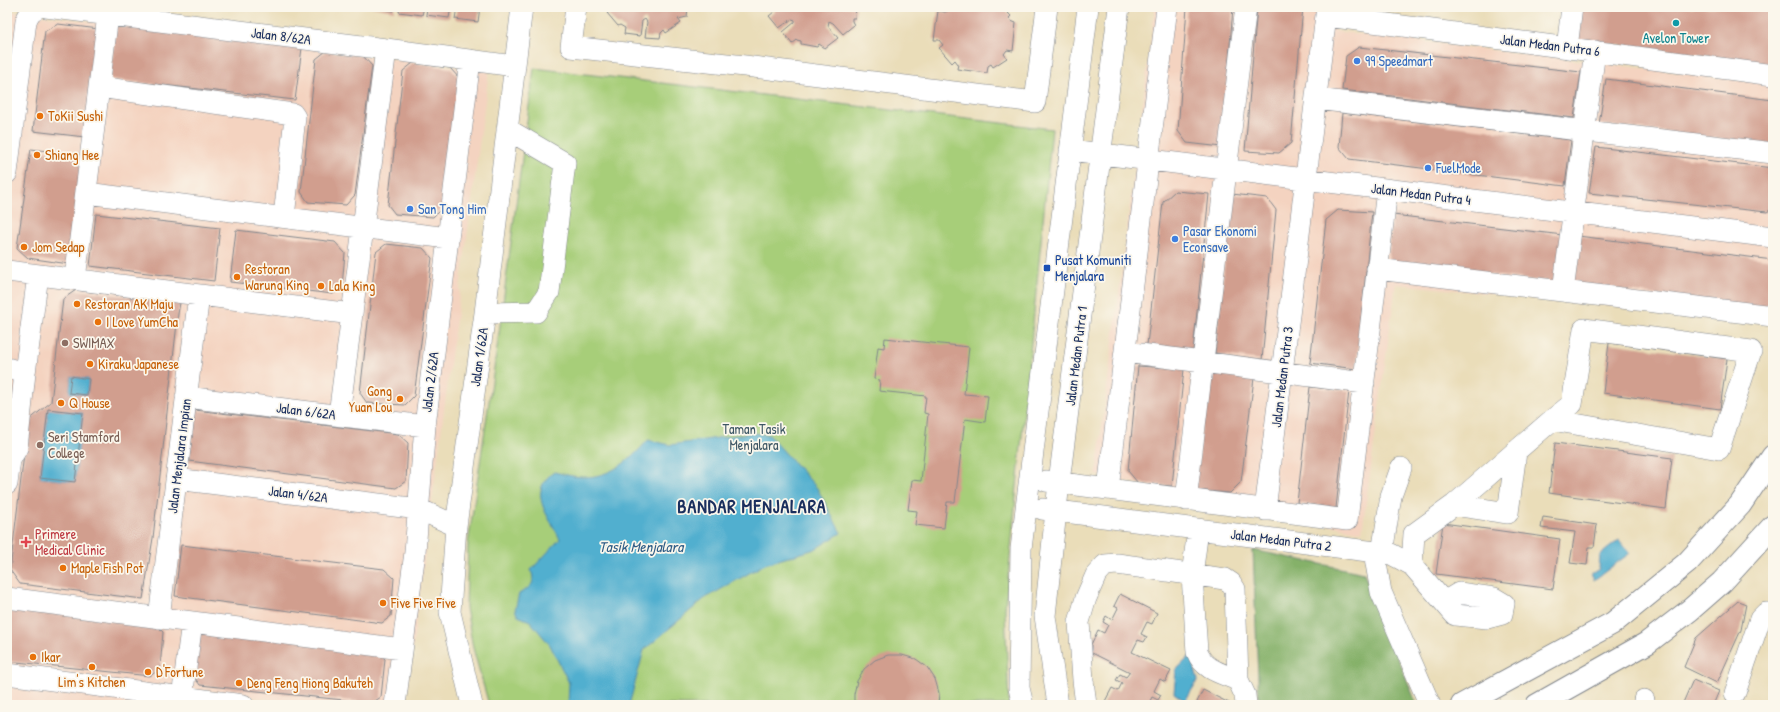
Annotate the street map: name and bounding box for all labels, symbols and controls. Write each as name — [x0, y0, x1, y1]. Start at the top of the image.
marker: Avelon Tower — [1671, 18, 1681, 28]
street label: Jalan 8/62A — [250, 22, 312, 49]
place label: Avelon Tower — [1643, 28, 1710, 47]
street label: Jalan Medan Putra 6 — [1499, 29, 1602, 60]
place label: 99 Speedmart — [1365, 51, 1433, 71]
marker: 99 Speedmart — [1352, 56, 1362, 66]
place label: ToKii Sushi — [48, 106, 103, 125]
marker: ToKii Sushi — [35, 111, 45, 121]
place label: Shiang Hee — [45, 145, 100, 165]
marker: Shiang Hee — [32, 150, 42, 160]
place label: FuelMode — [1435, 158, 1482, 177]
marker: FuelMode — [1423, 163, 1433, 173]
street label: Jalan Medan Putra 4 — [1370, 178, 1472, 209]
place label: San Tong Him — [418, 199, 487, 219]
marker: San Tong Him — [405, 204, 415, 214]
place label: Pasar Ekonomi Econsave — [1183, 221, 1257, 256]
marker: Pasar Ekonomi Econsave — [1170, 234, 1180, 244]
place label: Jom Sedap — [32, 237, 85, 257]
marker: Jom Sedap — [19, 242, 29, 252]
place label: Pusat Komuniti Menjalara — [1055, 250, 1132, 286]
place label: Restoran Warung King — [245, 259, 309, 295]
marker: Pusat Komuniti Menjalara — [1042, 263, 1052, 273]
marker: Restoran Warung King — [232, 272, 242, 282]
place label: Lala King — [329, 276, 375, 296]
marker: Lala King — [316, 281, 326, 291]
place label: Restoran AK Maju — [85, 294, 174, 314]
marker: Restoran AK Maju — [72, 299, 82, 309]
street label: Jalan Medan Putra 1 — [1060, 305, 1091, 407]
place label: I Love YumCha — [106, 312, 179, 331]
marker: I Love YumCha — [93, 317, 103, 327]
street label: Jalan Medan Putra 3 — [1266, 325, 1297, 428]
street label: Jalan 1/62A — [465, 326, 492, 388]
place label: SWIMAX — [73, 333, 116, 352]
marker: SWIMAX — [60, 338, 70, 348]
street label: Jalan 2/62A — [416, 350, 443, 413]
place label: Kiraku Japanese — [98, 354, 179, 374]
marker: Kiraku Japanese — [85, 359, 95, 369]
place label: Gong Yuan Lou — [349, 381, 392, 416]
place label: Q House — [69, 393, 111, 412]
marker: Gong Yuan Lou — [395, 394, 405, 404]
street label: Jalan Menjalara Impian — [162, 397, 196, 515]
street label: Jalan 6/62A — [275, 397, 337, 424]
marker: Q House — [56, 398, 66, 408]
park label: Taman Tasik Menjalara — [723, 419, 786, 455]
place label: Seri Stamford College — [48, 427, 120, 463]
marker: Seri Stamford College — [35, 440, 45, 450]
street label: Jalan 4/62A — [267, 480, 329, 507]
district label: BANDAR MENJALARA — [677, 494, 827, 519]
place label: Primere Medical Clinic — [35, 524, 105, 559]
street label: Jalan Medan Putra 2 — [1229, 524, 1333, 555]
marker: Primere Medical Clinic — [20, 536, 32, 548]
water label: Tasik Menjalara — [599, 536, 685, 557]
place label: Maple Fish Pot — [71, 558, 144, 578]
marker: Maple Fish Pot — [58, 563, 68, 573]
place label: Five Five Five — [390, 593, 457, 612]
marker: Five Five Five — [378, 598, 388, 608]
place label: Ikar — [41, 647, 62, 666]
marker: Ikar — [28, 652, 38, 662]
marker: Lim's Kitchen — [87, 662, 97, 672]
place label: D'Fortune — [156, 662, 204, 681]
marker: D'Fortune — [143, 667, 153, 677]
place label: Lim's Kitchen — [58, 672, 126, 691]
place label: Deng Feng Hiong Bakuteh — [247, 673, 373, 693]
marker: Deng Feng Hiong Bakuteh — [234, 678, 244, 688]

